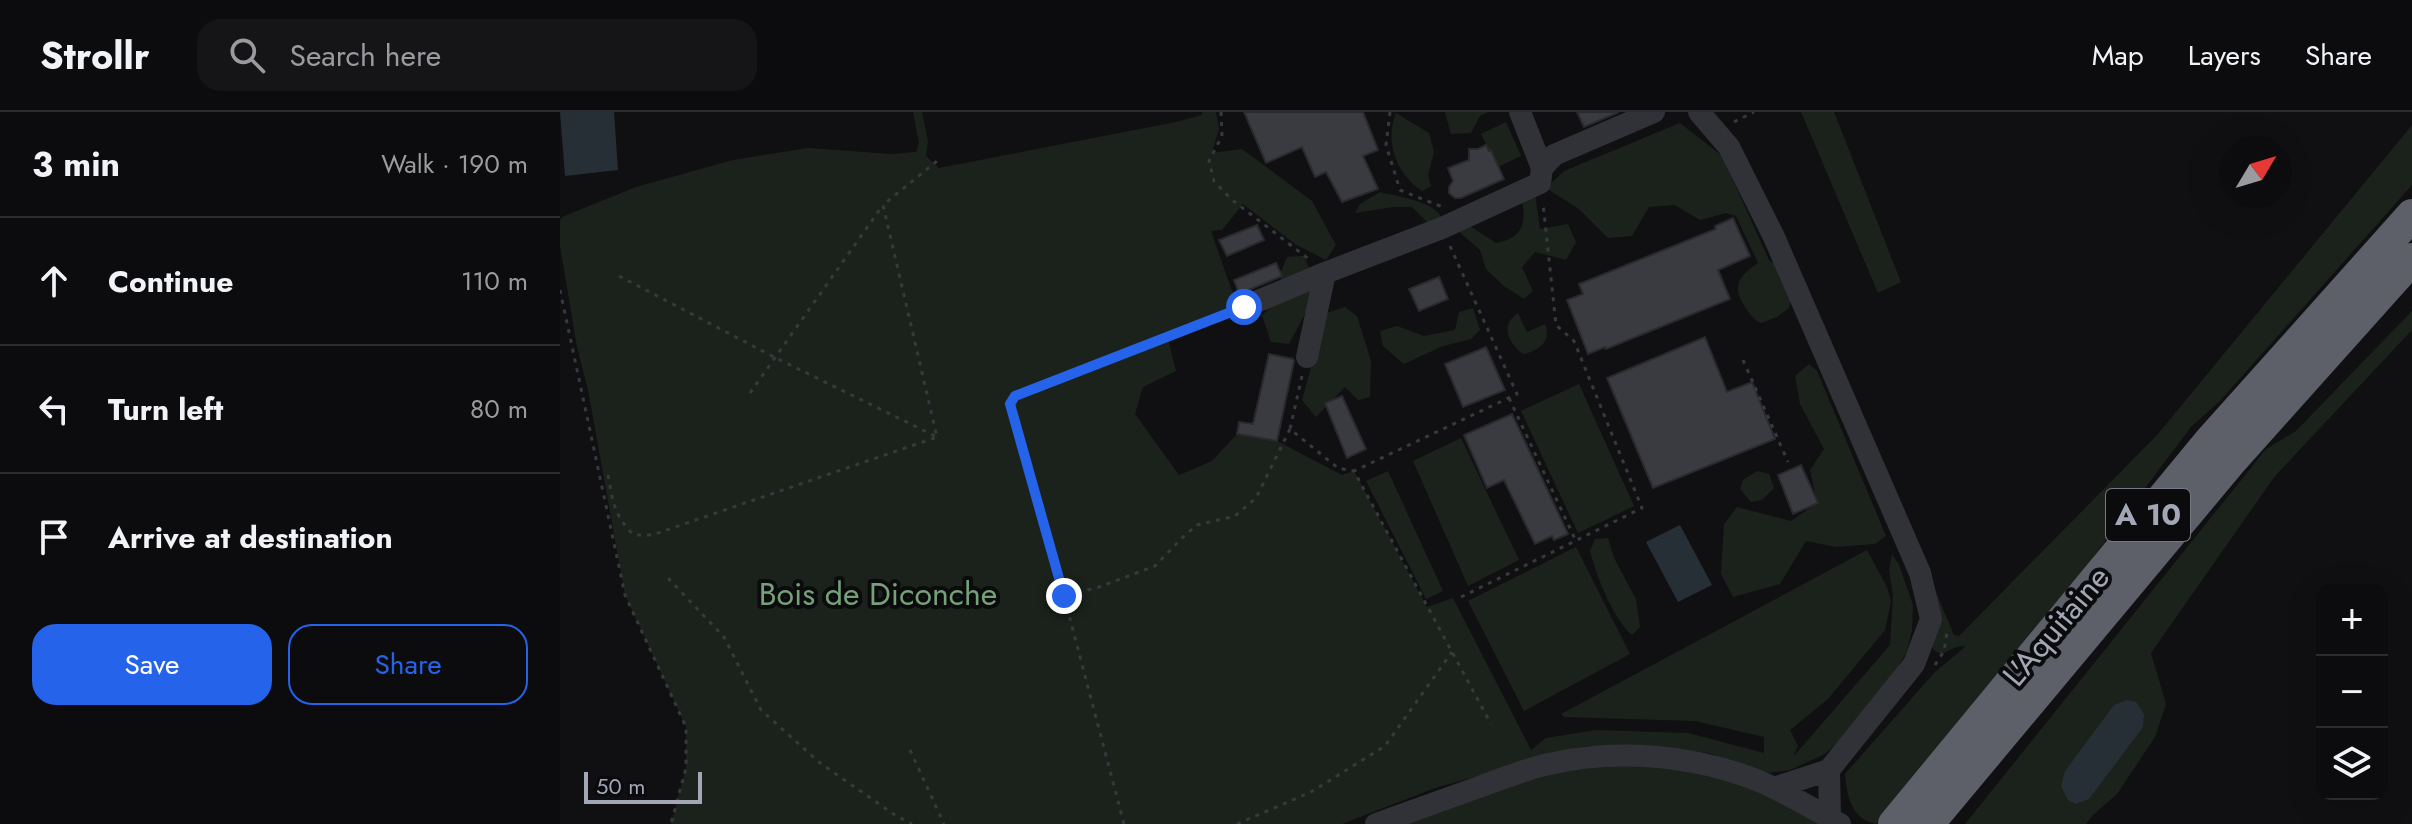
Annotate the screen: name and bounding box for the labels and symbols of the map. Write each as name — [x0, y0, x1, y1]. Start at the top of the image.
north arrow — [2220, 136, 2292, 208]
route start — [1226, 289, 1262, 325]
road number: A 10 — [2106, 489, 2190, 541]
street label: L'Aquitaine — [1992, 556, 2120, 696]
park label: Bois de Diconche — [759, 571, 997, 617]
route end — [1046, 578, 1082, 614]
scale bar — [584, 768, 702, 804]

